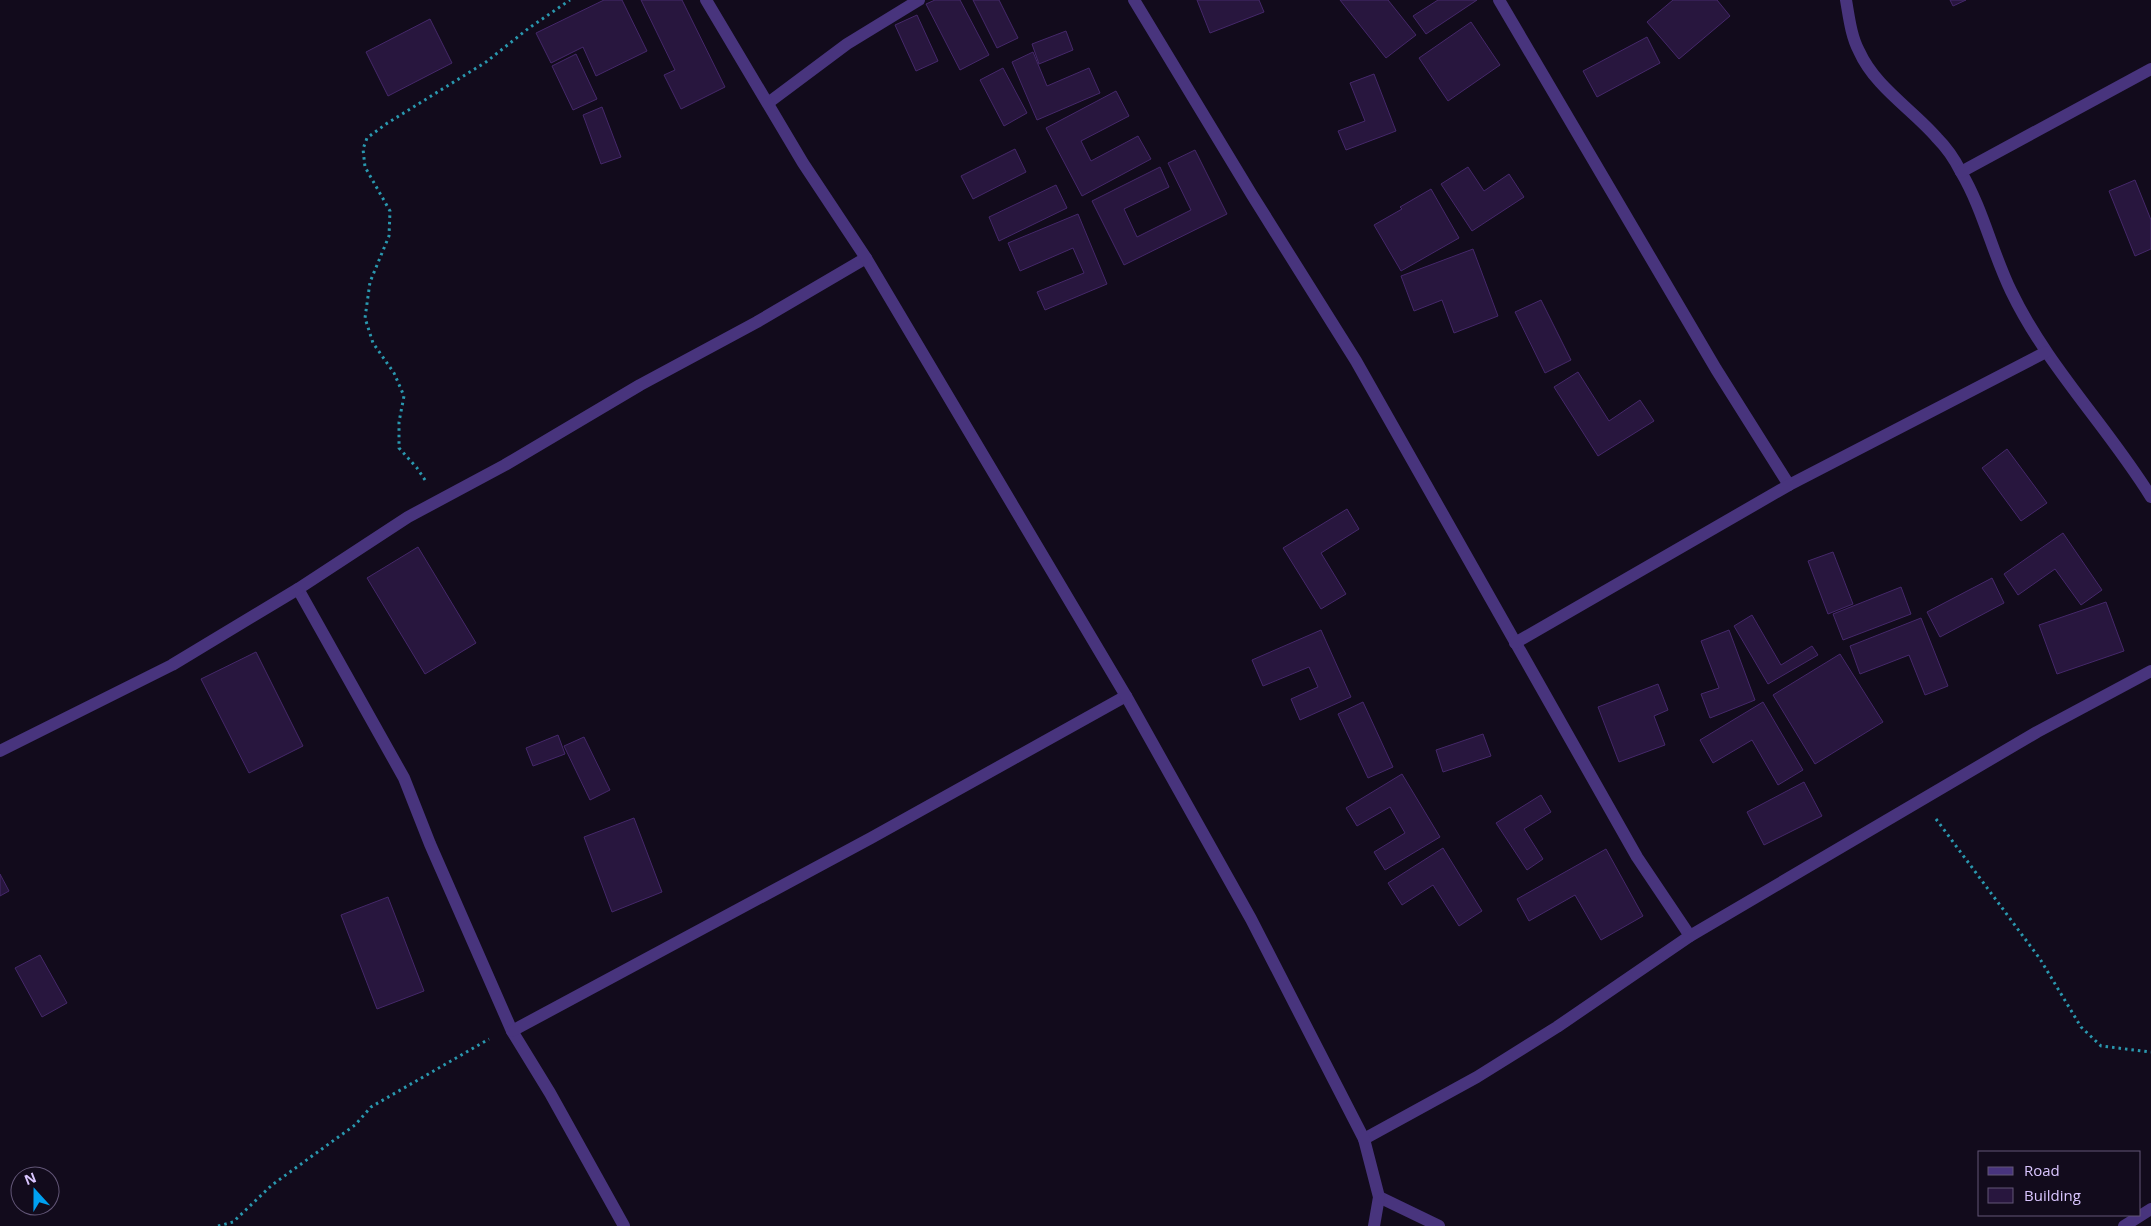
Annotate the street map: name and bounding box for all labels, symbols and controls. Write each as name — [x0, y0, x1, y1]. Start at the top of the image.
legend — [1978, 1151, 2141, 1216]
text: Road — [2024, 1160, 2060, 1180]
north arrow — [10, 1166, 60, 1216]
text: N — [21, 1167, 39, 1189]
text: Building — [2024, 1185, 2081, 1205]

